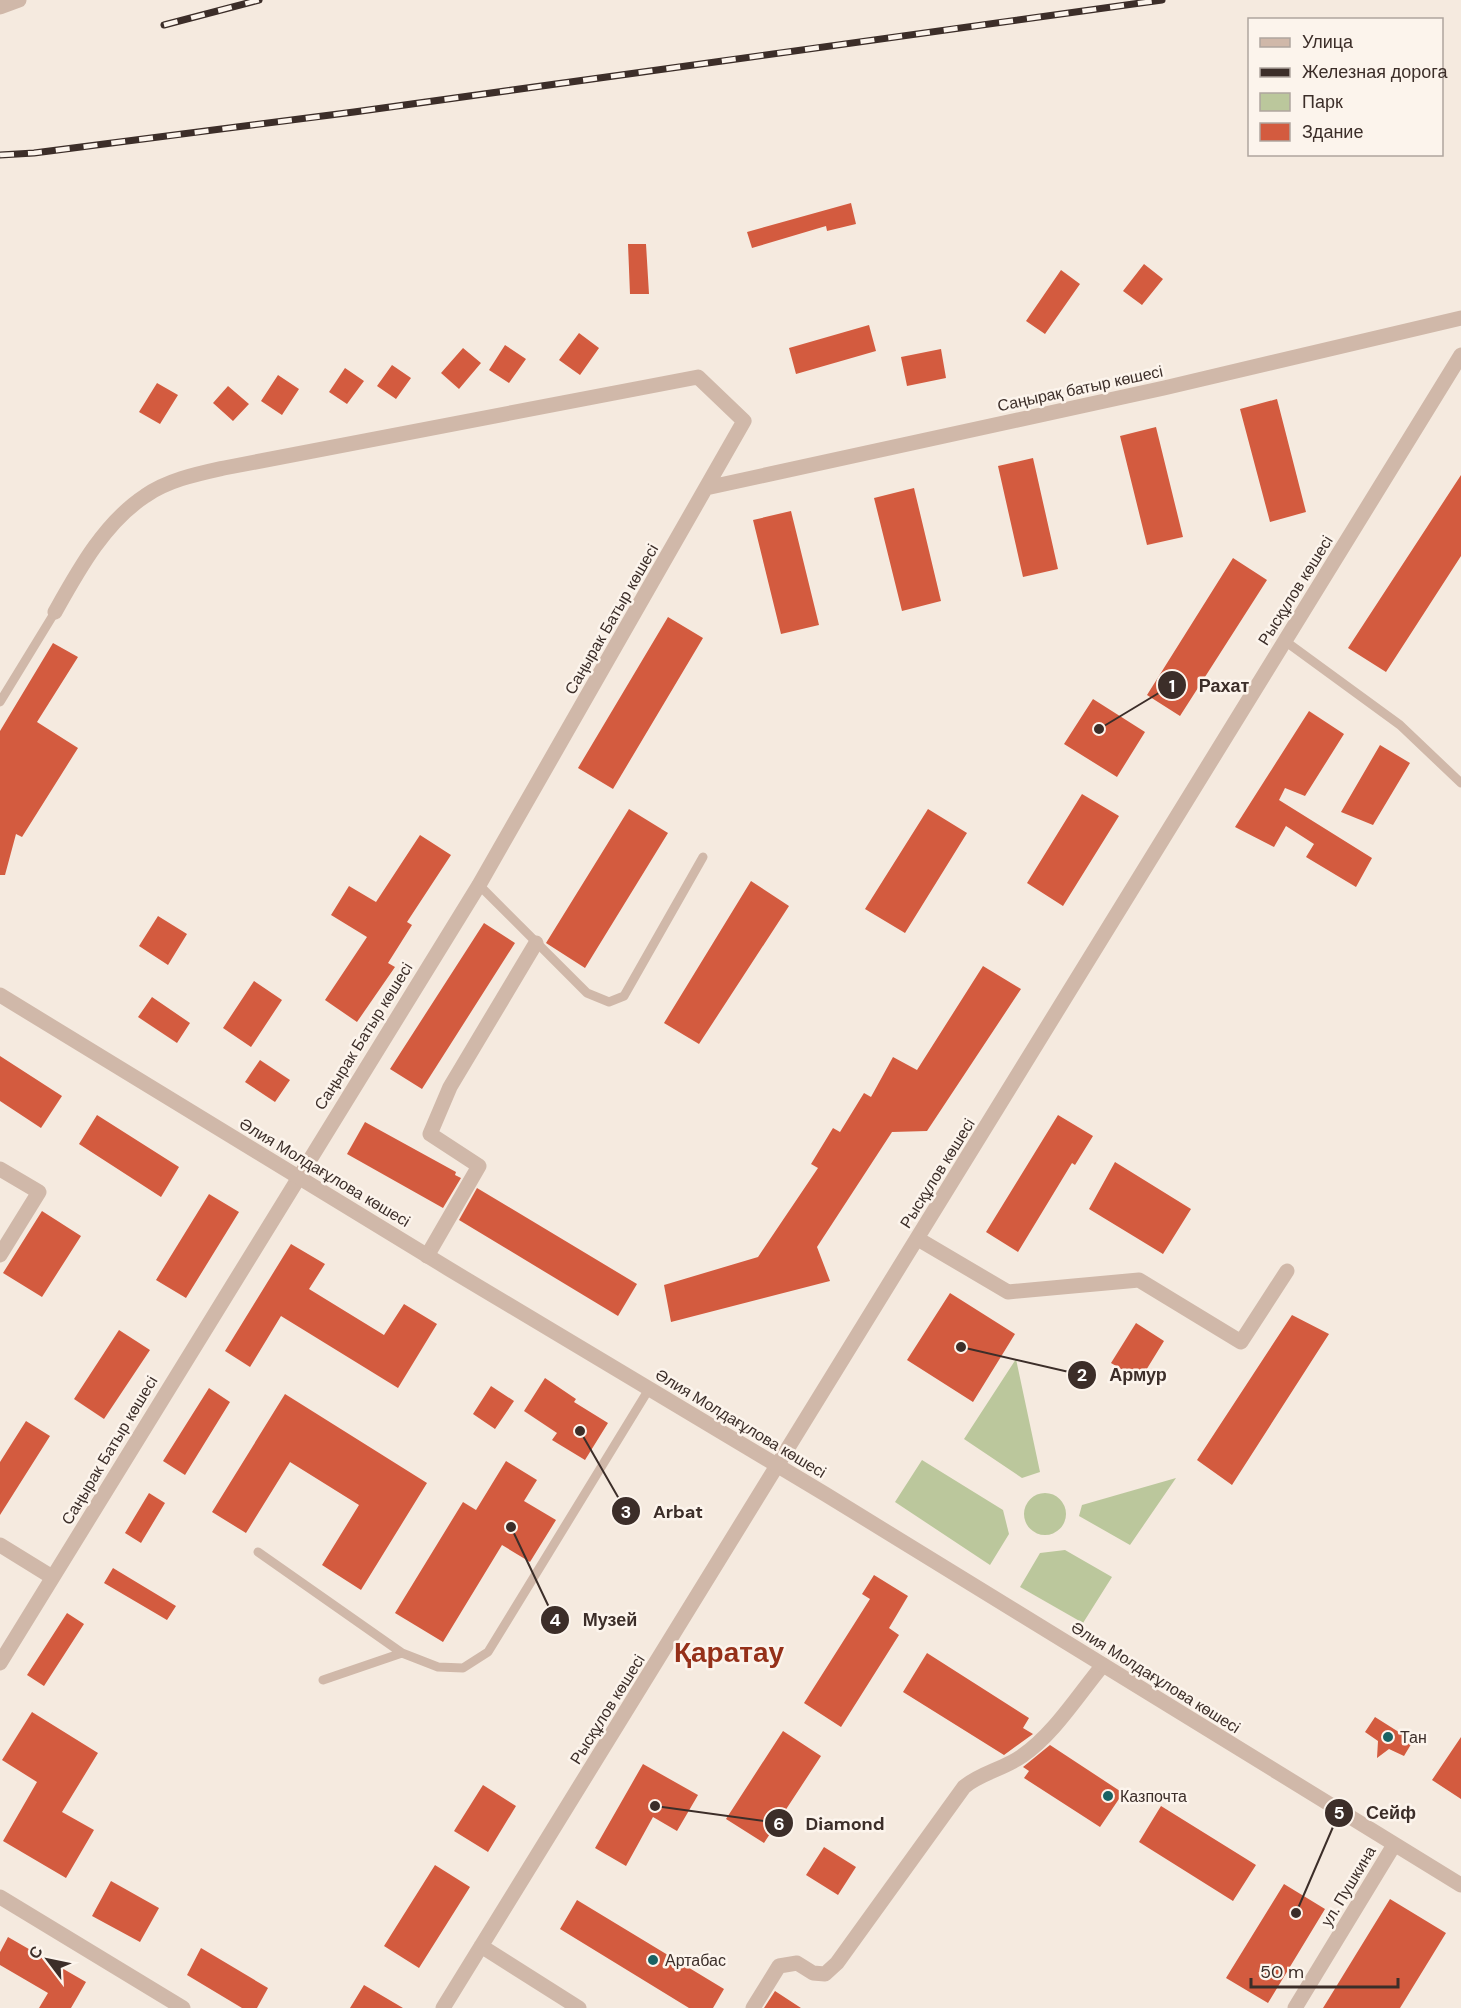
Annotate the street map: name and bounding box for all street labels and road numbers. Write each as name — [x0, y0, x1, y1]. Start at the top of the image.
street label: Саңырақ батыр көшесі — [995, 361, 1165, 416]
street label: Рысқұлов көшесі — [1253, 531, 1338, 649]
street label: Саңырак Батыр көшесі — [560, 540, 663, 698]
street label: Саңырак Батыр көшесі — [309, 959, 417, 1114]
street label: Әлия Молдағұлова көшесі — [235, 1113, 414, 1232]
street label: Рысқұлов көшесі — [895, 1114, 980, 1232]
street label: Әлия Молдағұлова көшесі — [651, 1364, 830, 1483]
street label: Саңырак Батыр көшесі — [57, 1372, 162, 1529]
street label: Әлия Молдағұлова көшесі — [1067, 1617, 1244, 1738]
street label: Рысқұлов көшесі — [565, 1650, 650, 1768]
street label: ул. Пушкина — [1316, 1842, 1381, 1930]

